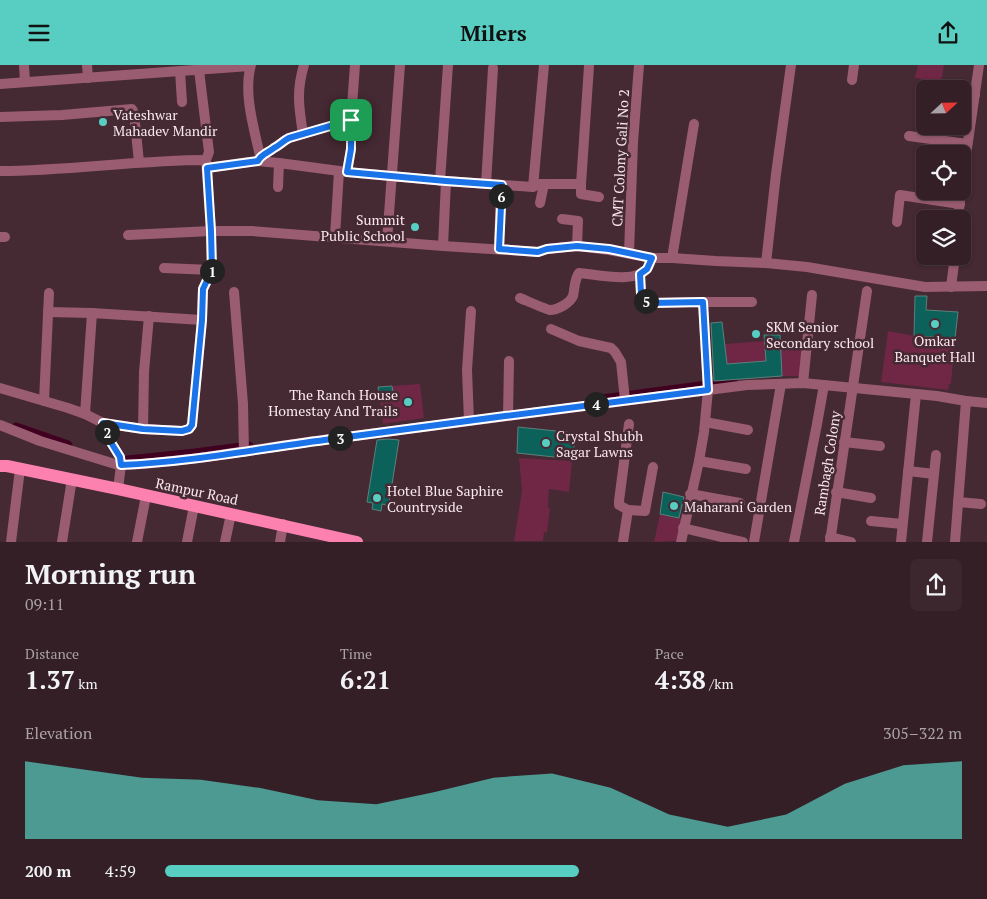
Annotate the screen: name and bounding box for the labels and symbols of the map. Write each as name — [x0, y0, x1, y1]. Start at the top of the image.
north arrow — [916, 80, 971, 135]
street label: CMT Colony Gali No 2 — [607, 89, 633, 227]
pin — [330, 99, 372, 141]
place label: Vateshwar Mahadev Mandir — [113, 105, 218, 140]
marker: Vateshwar Mahadev Mandir — [97, 116, 109, 128]
pin: 6 — [488, 183, 514, 209]
place label: Summit Public School — [321, 210, 406, 245]
marker: Summit Public School — [409, 221, 421, 233]
pin: 1 — [200, 259, 224, 283]
pin: 5 — [634, 289, 658, 313]
place label: SKM Senior Secondary school — [766, 317, 874, 352]
marker: Omkar Banquet Hall — [929, 318, 941, 330]
marker: SKM Senior Secondary school — [750, 328, 762, 340]
place label: Omkar Banquet Hall — [894, 331, 976, 366]
place label: The Ranch House Homestay And Trails — [268, 385, 398, 420]
pin: 4 — [584, 391, 608, 417]
marker: The Ranch House Homestay And Trails — [402, 396, 414, 408]
street label: Rambagh Colony — [809, 408, 845, 517]
pin: 2 — [94, 419, 120, 445]
pin: 3 — [328, 425, 352, 451]
place label: Crystal Shubh Sagar Lawns — [556, 426, 643, 461]
marker: Crystal Shubh Sagar Lawns — [540, 437, 552, 449]
street label: Rampur Road — [154, 473, 240, 509]
place label: Hotel Blue Saphire Countryside — [387, 481, 503, 516]
marker: Hotel Blue Saphire Countryside — [371, 492, 383, 504]
place label: Maharani Garden — [684, 497, 793, 516]
marker: Maharani Garden — [668, 500, 680, 512]

